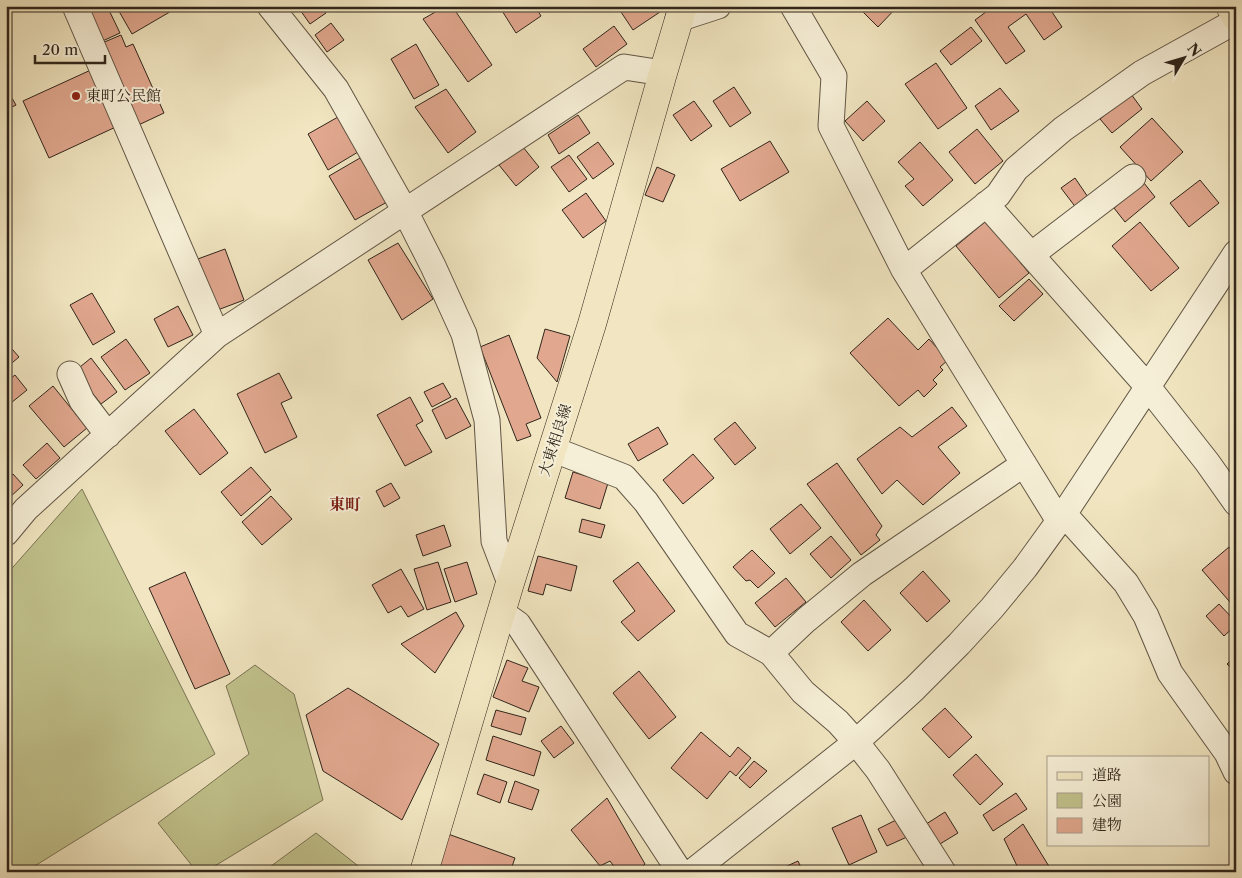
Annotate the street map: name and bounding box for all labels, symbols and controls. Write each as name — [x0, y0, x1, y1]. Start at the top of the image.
scale bar — [35, 32, 105, 64]
north arrow — [1160, 32, 1210, 82]
text: 20 m — [42, 40, 78, 59]
text: N — [1183, 40, 1205, 60]
place label: 東町公民館 — [86, 86, 161, 105]
marker: 東町公民館 — [70, 90, 82, 102]
street label: 大東相良線 — [534, 401, 575, 478]
district label: 東町 — [329, 494, 361, 514]
legend — [1047, 756, 1210, 846]
text: 道路 — [1092, 765, 1122, 784]
text: 公園 — [1092, 791, 1122, 810]
text: 建物 — [1092, 815, 1122, 834]

